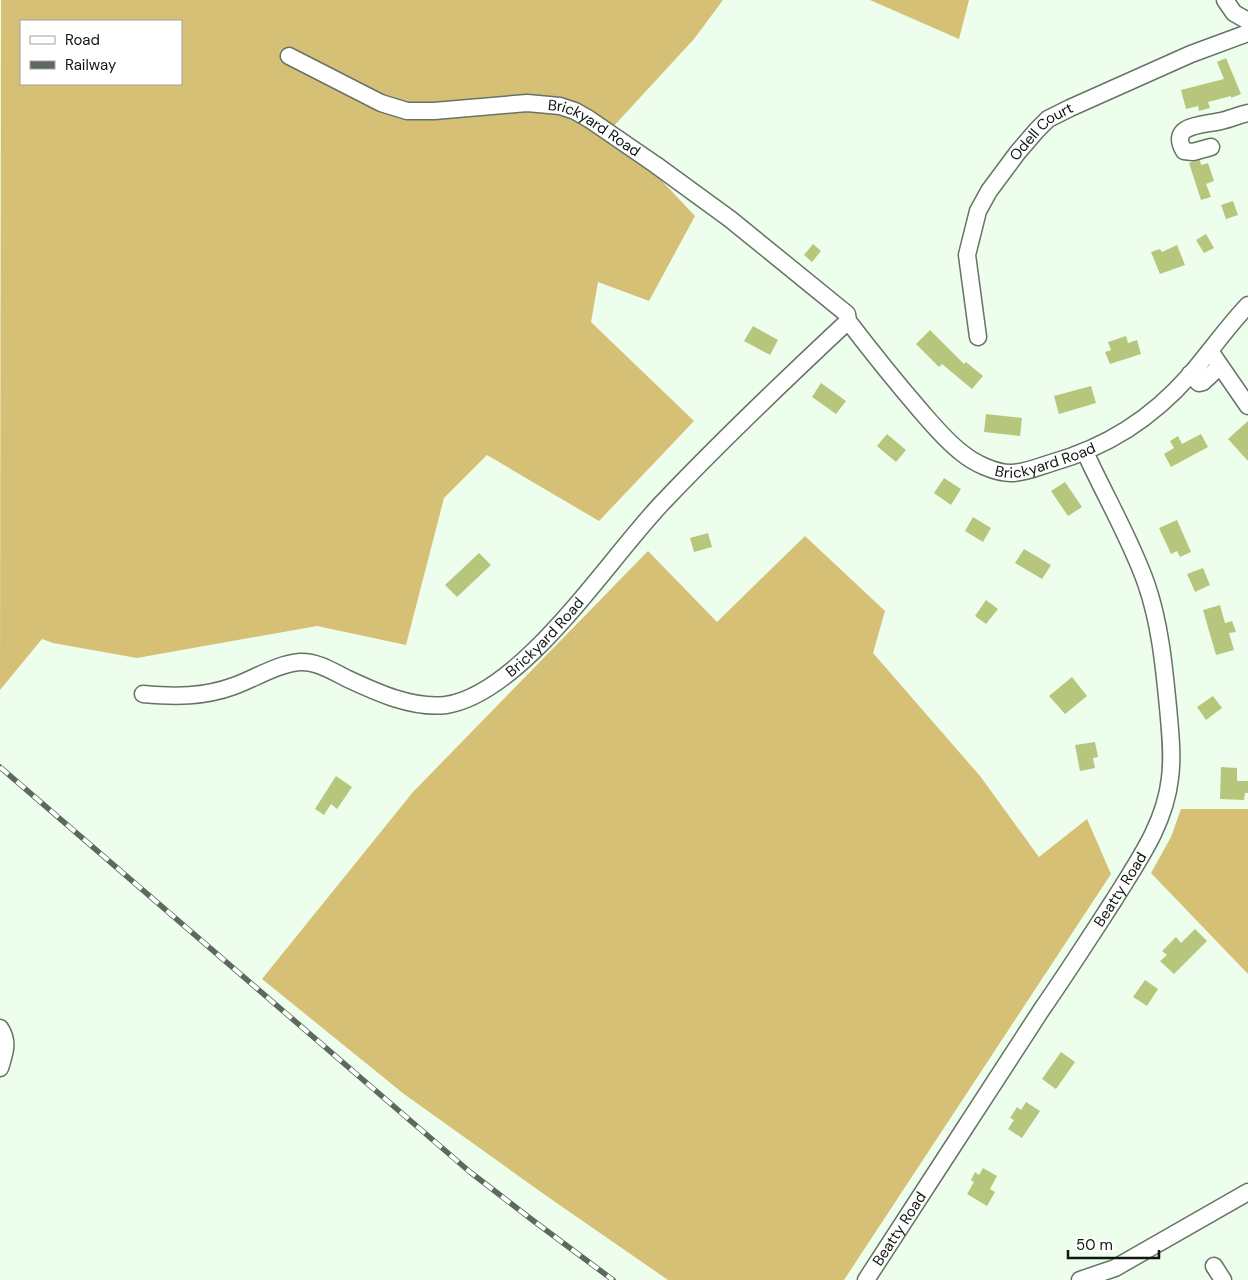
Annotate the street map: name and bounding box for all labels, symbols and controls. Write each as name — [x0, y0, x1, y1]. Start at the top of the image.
legend — [20, 20, 182, 85]
text: Road — [65, 30, 100, 50]
text: Railway — [65, 55, 117, 75]
street label: Brickyard Road — [547, 95, 644, 161]
street label: Odell Court — [1005, 98, 1077, 165]
street label: Brickyard Road — [993, 438, 1099, 483]
street label: Brickyard Road — [502, 593, 589, 682]
street label: Beatty Road — [1089, 848, 1151, 931]
street label: Beatty Road — [868, 1188, 931, 1270]
scale bar — [1068, 1228, 1159, 1260]
text: 50 m — [1076, 1235, 1113, 1255]

